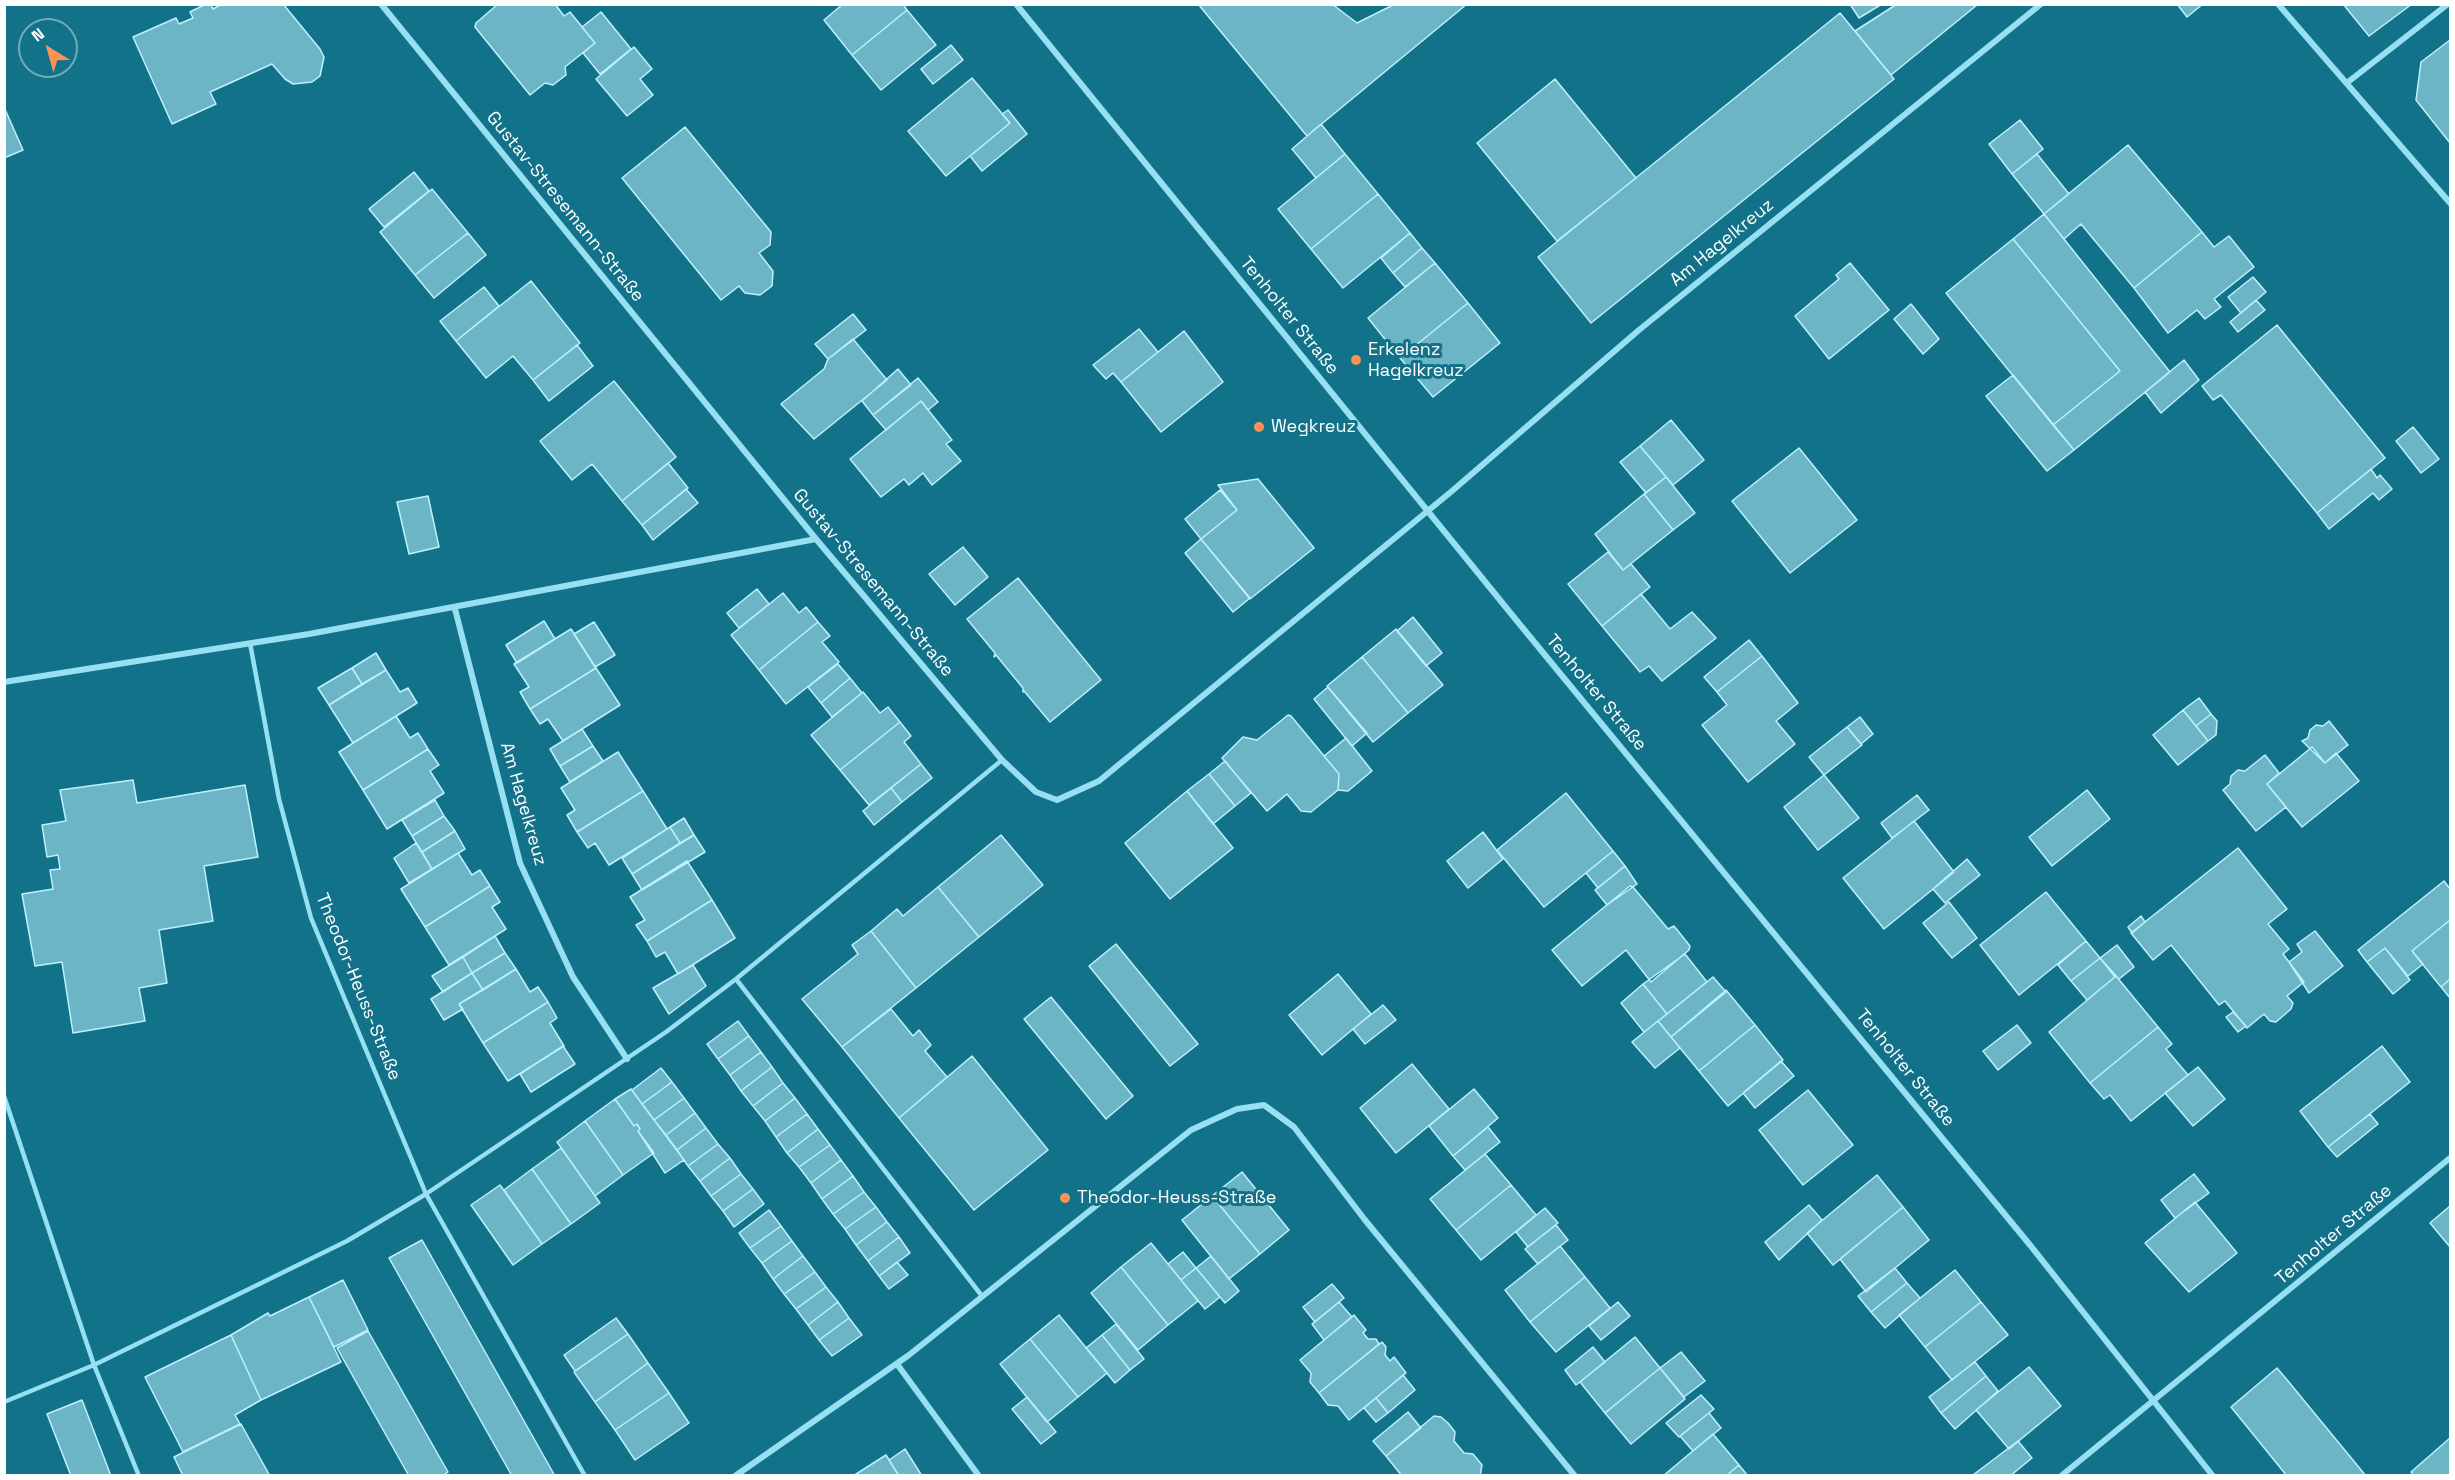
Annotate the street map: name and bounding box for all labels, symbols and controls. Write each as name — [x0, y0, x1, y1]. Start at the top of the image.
north arrow — [18, 18, 78, 78]
text: N — [27, 23, 49, 46]
street label: Gustav-Stresemann-Straße — [482, 107, 648, 307]
street label: Am Hagelkreuz — [1666, 195, 1778, 291]
street label: Tenholter Straße — [1235, 253, 1343, 379]
place label: Erkelenz Hagelkreuz — [1368, 339, 1464, 382]
marker: Erkelenz Hagelkreuz — [1349, 353, 1363, 367]
place label: Wegkreuz — [1271, 416, 1356, 438]
marker: Wegkreuz — [1252, 420, 1266, 434]
street label: Gustav-Stresemann-Straße — [788, 485, 958, 681]
street label: Tenholter Straße — [1541, 630, 1651, 756]
street label: Am Hagelkreuz — [495, 740, 551, 868]
street label: Theodor-Heuss-Straße — [311, 890, 405, 1084]
street label: Tenholter Straße — [1851, 1005, 1959, 1131]
street label: Tenholter Straße — [2271, 1180, 2397, 1290]
place label: Theodor-Heuss-Straße — [1077, 1187, 1276, 1209]
marker: Theodor-Heuss-Straße — [1058, 1191, 1072, 1205]

